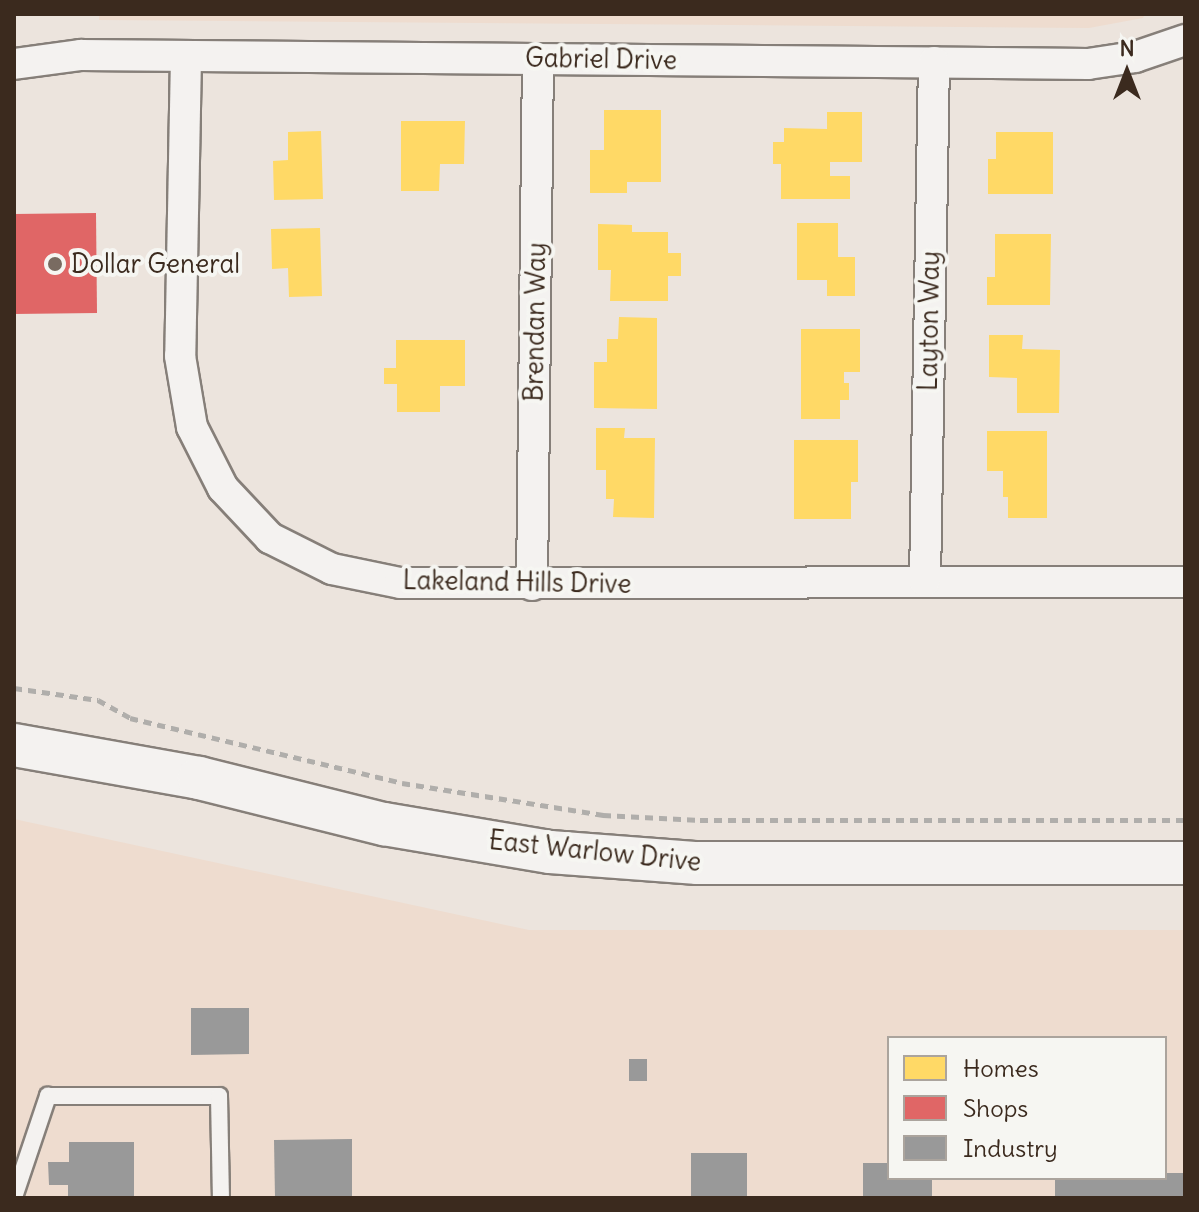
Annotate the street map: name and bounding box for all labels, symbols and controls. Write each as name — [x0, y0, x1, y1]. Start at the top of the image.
north arrow — [1087, 32, 1167, 112]
text: N — [1119, 34, 1135, 62]
street label: Gabriel Drive — [525, 42, 677, 76]
street label: Brendan Way — [518, 242, 552, 402]
place label: Dollar General — [71, 248, 240, 280]
street label: Layton Way — [912, 251, 946, 391]
marker: Dollar General — [46, 255, 64, 273]
street label: Lakeland Hills Drive — [402, 564, 632, 600]
street label: East Warlow Drive — [487, 824, 703, 878]
legend — [887, 1036, 1167, 1180]
text: Homes — [963, 1053, 1039, 1083]
text: Shops — [963, 1093, 1028, 1123]
text: Industry — [963, 1133, 1058, 1163]

